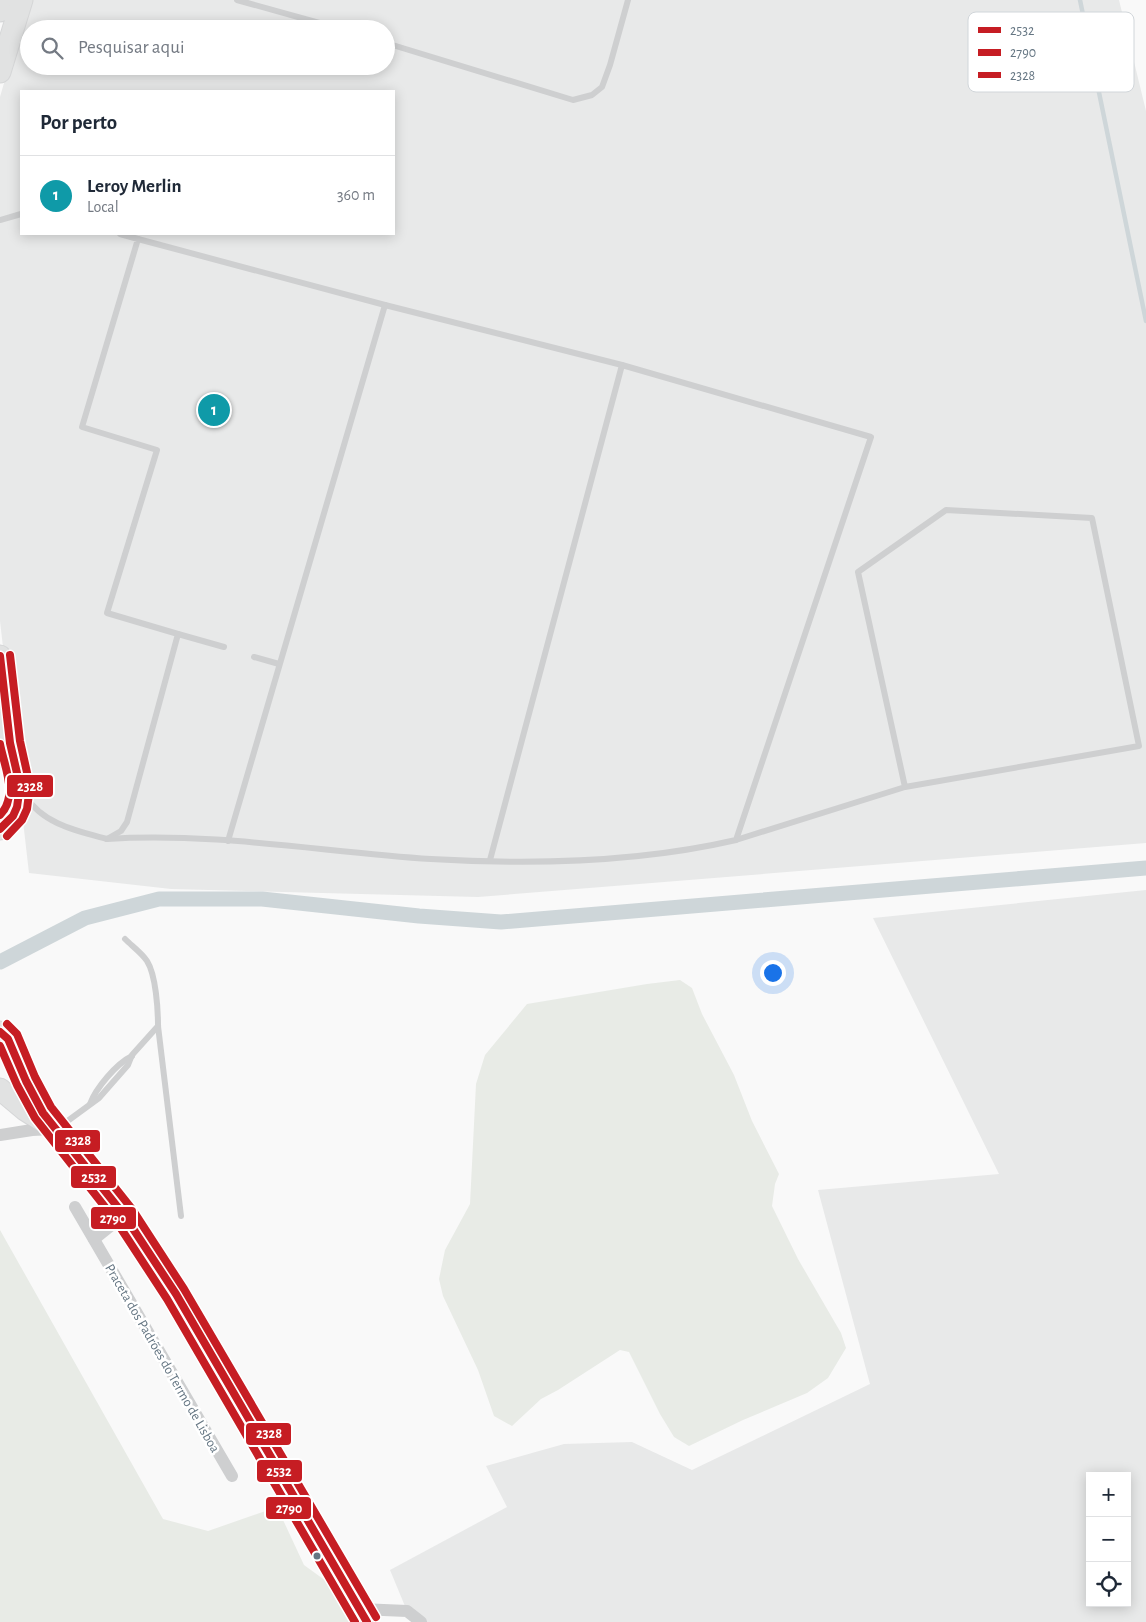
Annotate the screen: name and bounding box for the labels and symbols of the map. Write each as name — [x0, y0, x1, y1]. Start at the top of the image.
legend — [968, 12, 1134, 92]
text: 2532 — [1010, 24, 1034, 38]
text: 2790 — [1010, 46, 1036, 60]
text: 2328 — [1010, 69, 1035, 83]
pin: 1 — [198, 391, 230, 429]
line badge: 2328 — [6, 774, 54, 798]
text: 2328 — [17, 780, 43, 794]
your location — [760, 960, 786, 986]
line badge: 2328 — [54, 1129, 101, 1153]
text: 2328 — [65, 1134, 91, 1148]
line badge: 2532 — [70, 1165, 117, 1189]
text: 2532 — [81, 1171, 107, 1185]
line badge: 2790 — [90, 1206, 137, 1230]
text: 2790 — [100, 1212, 126, 1226]
street label: Praceta dos Padrões do Termo de Lisboa — [102, 1262, 222, 1456]
line badge: 2328 — [245, 1422, 292, 1446]
text: 2328 — [256, 1427, 282, 1441]
line badge: 2532 — [256, 1459, 303, 1483]
text: 2532 — [266, 1465, 292, 1479]
line badge: 2790 — [265, 1496, 312, 1520]
text: 2790 — [276, 1502, 302, 1516]
unlabelled marker — [312, 1551, 322, 1561]

